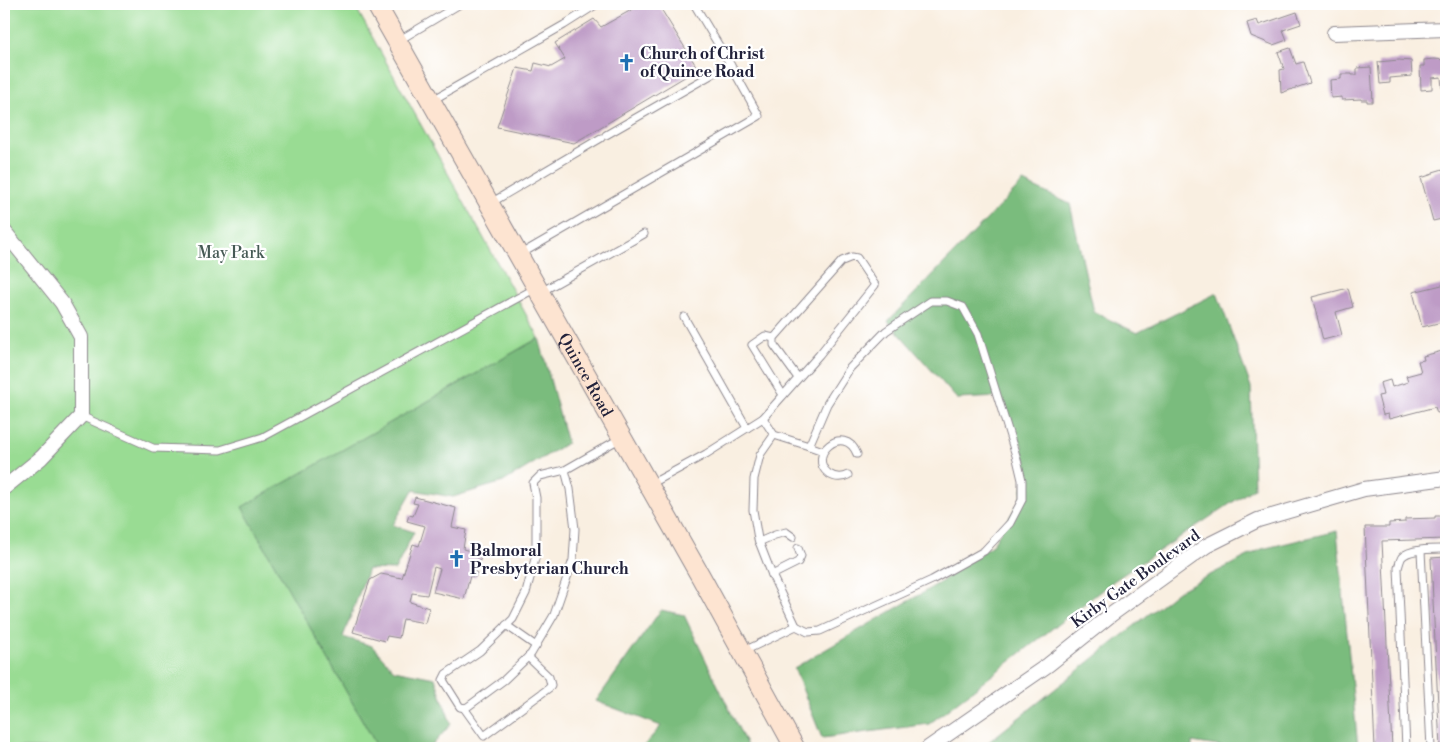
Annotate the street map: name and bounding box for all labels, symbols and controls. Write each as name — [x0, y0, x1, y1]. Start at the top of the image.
place label: Church of Christ of Quince Road — [640, 44, 765, 82]
church icon: Church of Christ of Quince Road — [616, 52, 636, 72]
park label: May Park — [198, 243, 266, 263]
street label: Quince Road — [554, 330, 617, 420]
street label: Kirby Gate Boulevard — [1067, 525, 1204, 632]
place label: Balmoral Presbyterian Church — [470, 541, 629, 579]
church icon: Balmoral Presbyterian Church — [446, 549, 466, 569]

